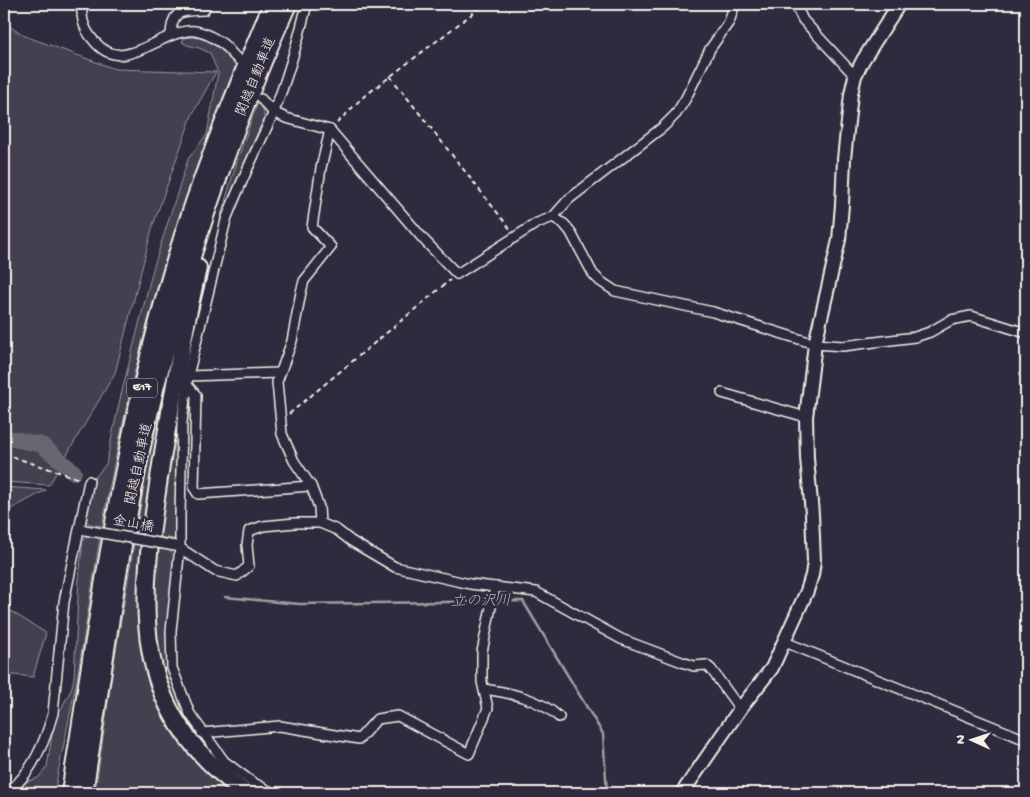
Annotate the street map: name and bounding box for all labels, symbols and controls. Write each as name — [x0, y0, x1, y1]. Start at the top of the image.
street label: 関越自動車道 — [233, 35, 281, 119]
road number: E17 — [127, 378, 157, 398]
street label: 関越自動車道 — [123, 421, 157, 507]
street label: 金山橋 — [111, 513, 155, 537]
water label: 立の沢川 — [451, 592, 511, 612]
north arrow — [948, 714, 998, 764]
text: N — [953, 734, 970, 744]

